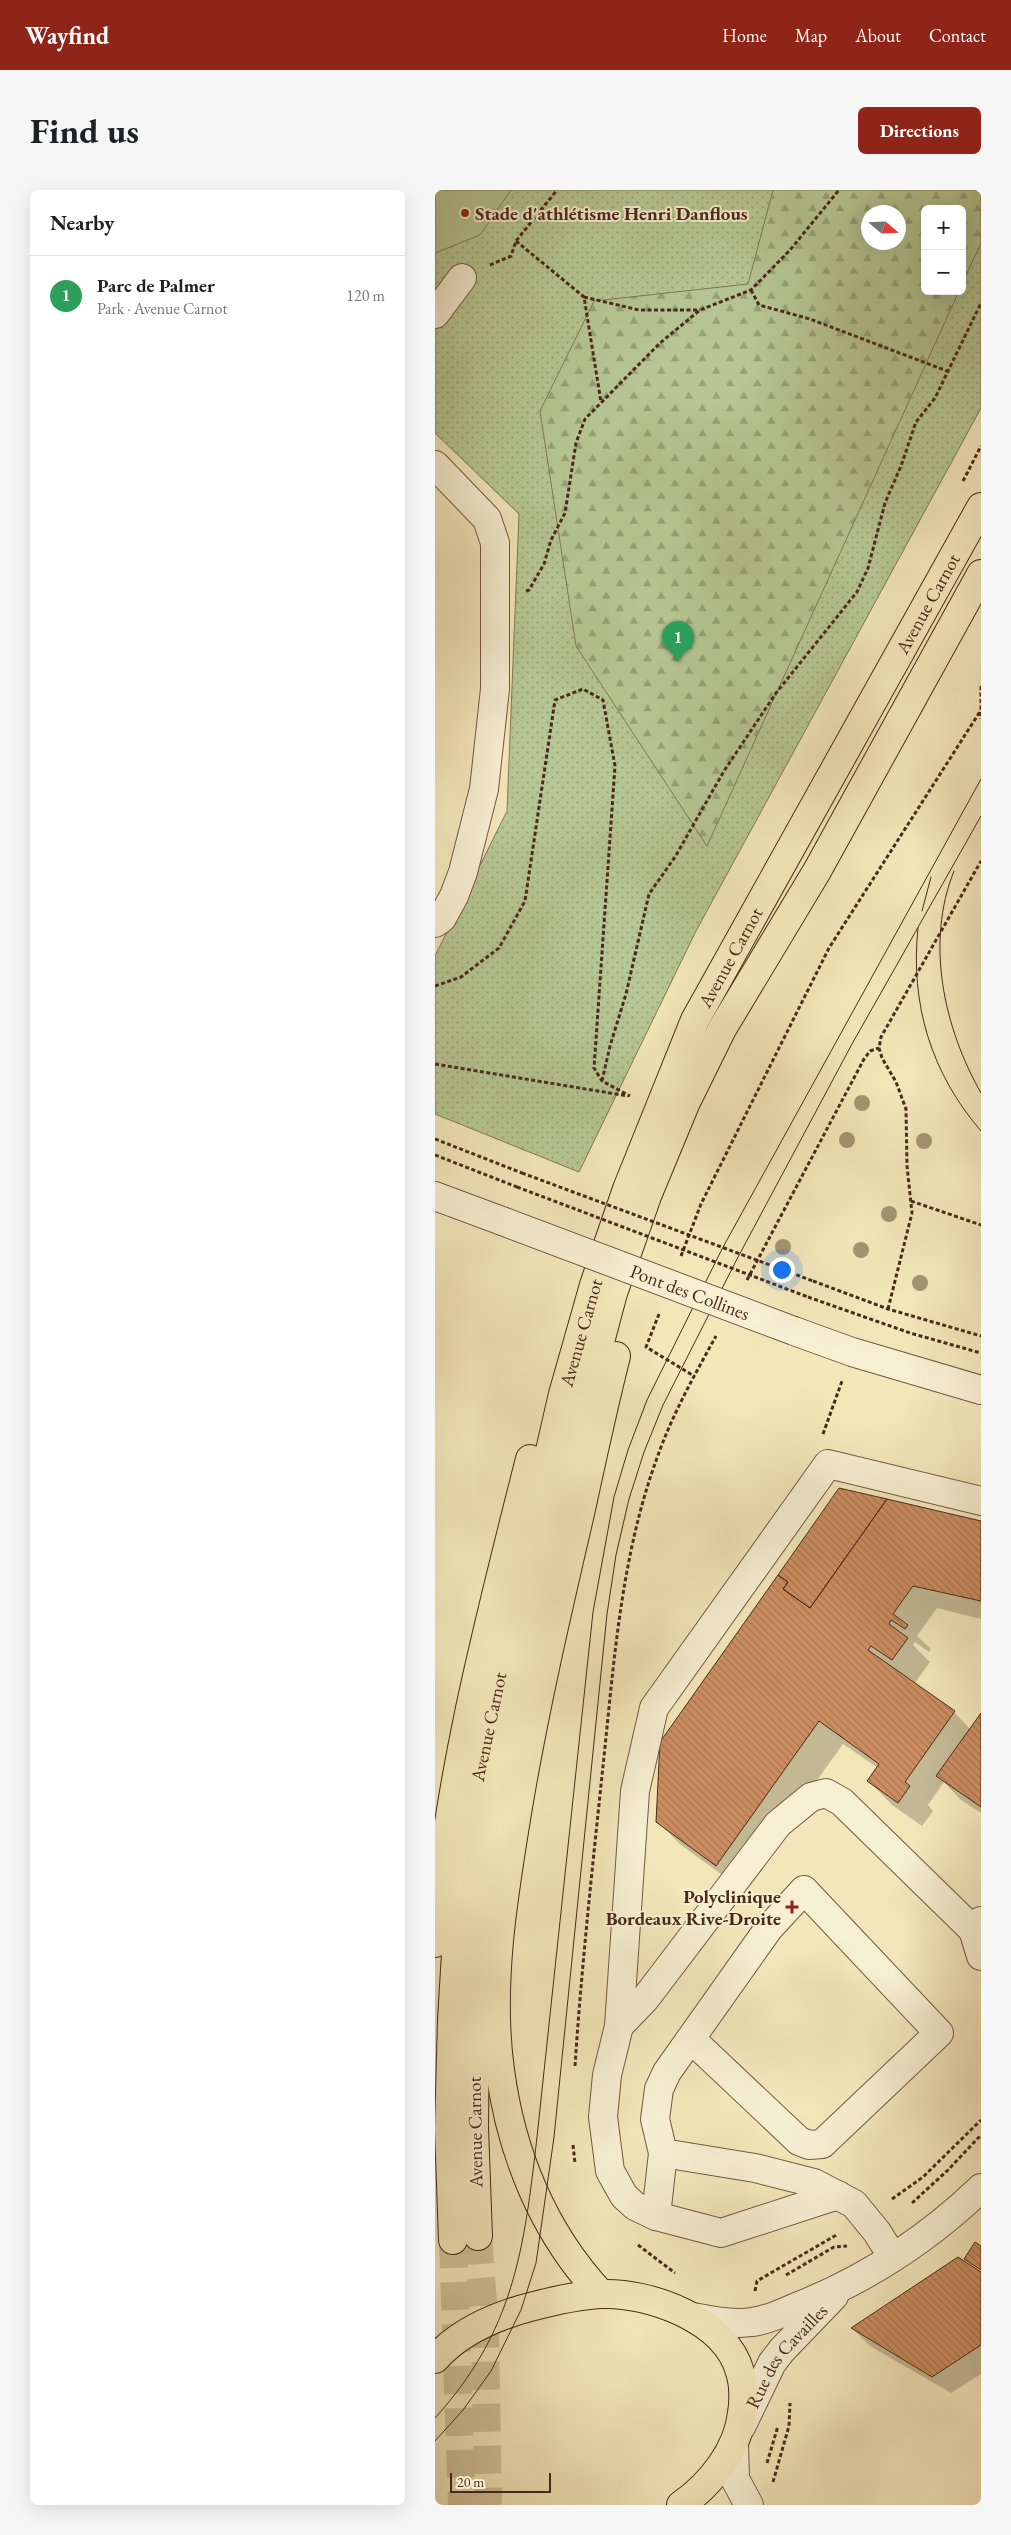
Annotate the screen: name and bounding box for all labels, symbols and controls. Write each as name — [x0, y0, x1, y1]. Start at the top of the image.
text: Wayfind — [25, 20, 109, 51]
text: Home — [722, 24, 767, 47]
text: Map — [795, 24, 827, 47]
text: About — [855, 24, 901, 47]
text: Contact — [929, 24, 986, 47]
button: Directions — [858, 107, 981, 154]
text: Find us — [30, 108, 139, 153]
place label: Stade d'athlétisme Henri Danflous — [475, 201, 748, 226]
north arrow — [861, 205, 906, 250]
map controls — [921, 205, 966, 295]
button: + — [921, 205, 966, 250]
marker: Stade d'athlétisme Henri Danflous — [459, 207, 471, 219]
text: Nearby — [50, 209, 114, 236]
button: − — [921, 250, 966, 295]
text: Parc de Palmer — [97, 273, 215, 298]
text: 1 — [62, 285, 70, 306]
text: 120 m — [346, 285, 385, 306]
text: Park · Avenue Carnot — [97, 298, 227, 319]
street label: Avenue Carnot — [889, 549, 965, 659]
pin: 1 — [662, 621, 694, 662]
street label: Avenue Carnot — [692, 903, 768, 1013]
your location — [769, 1257, 795, 1283]
street label: Pont des Collines — [627, 1258, 753, 1326]
street label: Avenue Carnot — [553, 1275, 608, 1390]
street label: Avenue Carnot — [464, 1670, 512, 1784]
place label: Polyclinique Bordeaux Rive-Droite — [606, 1884, 781, 1931]
marker: Polyclinique Bordeaux Rive-Droite — [785, 1900, 799, 1914]
street label: Avenue Carnot — [462, 2076, 488, 2189]
street label: Rue des Cavailles — [739, 2298, 833, 2412]
scale bar — [450, 2470, 551, 2493]
text: 20 m — [457, 2473, 484, 2491]

